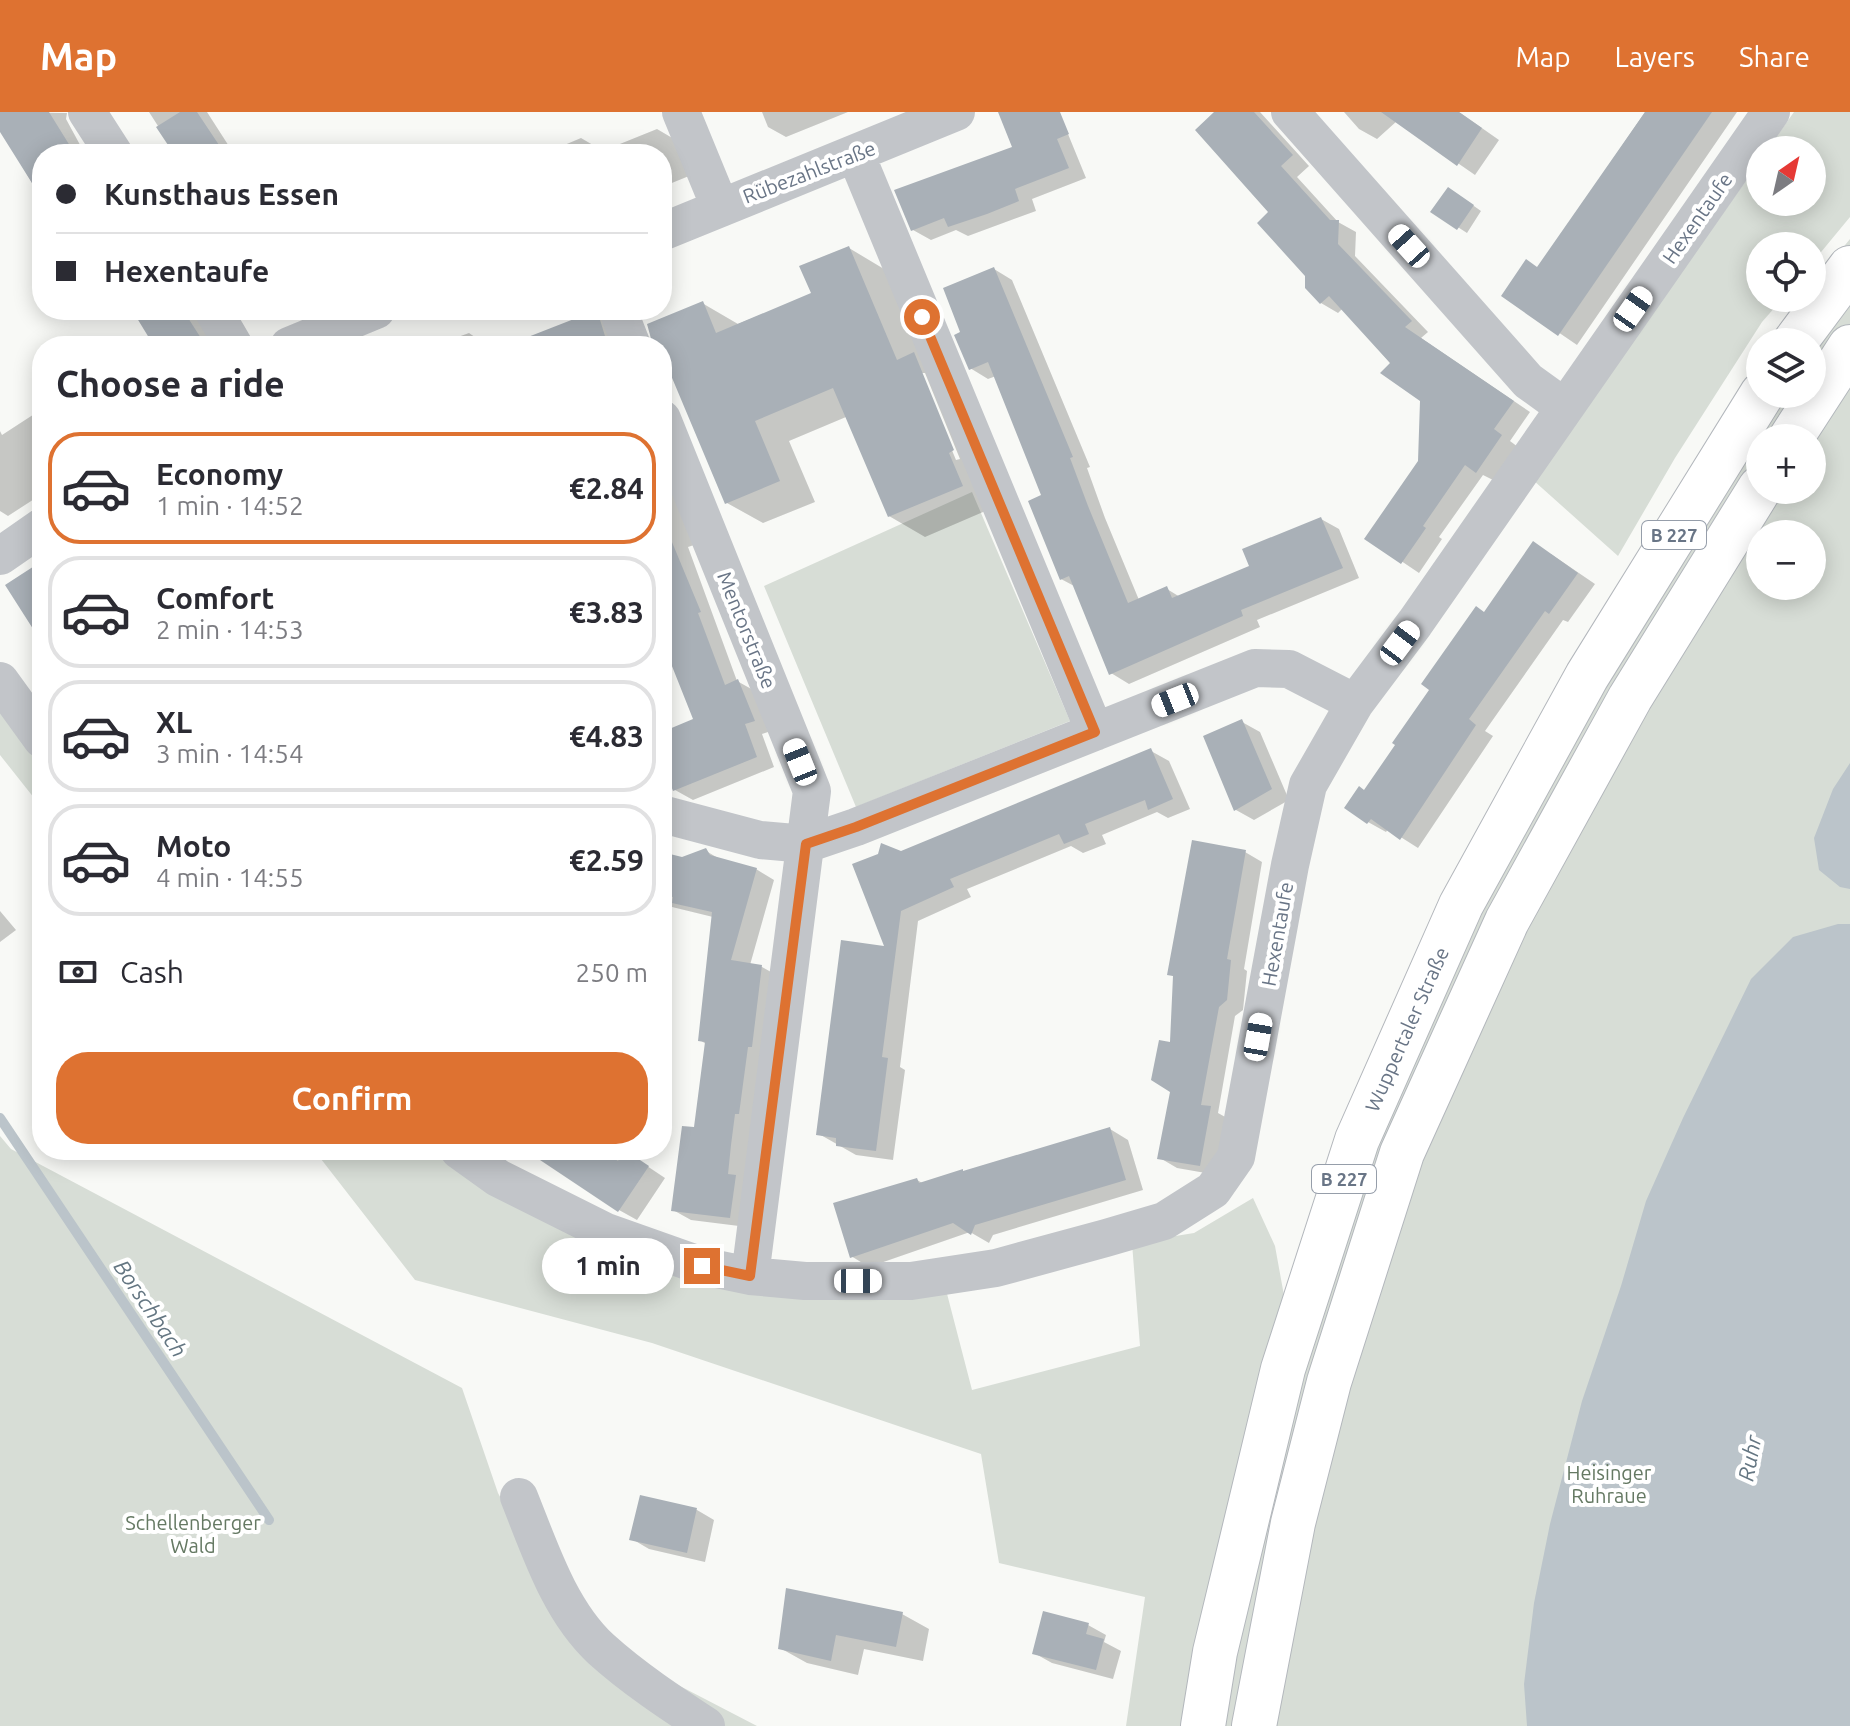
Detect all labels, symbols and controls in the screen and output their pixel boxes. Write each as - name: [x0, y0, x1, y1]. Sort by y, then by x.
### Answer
- text: Map: [40, 35, 117, 77]
- text: Map: [1515, 41, 1571, 72]
- text: Layers: [1615, 41, 1695, 72]
- text: Share: [1739, 41, 1810, 72]
- street label: Rübezahlstraße: [739, 136, 879, 208]
- north arrow: [1746, 136, 1826, 216]
- map controls: [1746, 136, 1826, 600]
- street label: Hexentaufe: [1657, 168, 1737, 268]
- text: Kunsthaus Essen: [104, 177, 339, 211]
- car: [1384, 220, 1434, 272]
- button: locate: [1746, 232, 1826, 312]
- text: Hexentaufe: [104, 254, 269, 288]
- car: [1609, 282, 1657, 336]
- route start: [904, 299, 940, 335]
- button: layers: [1746, 328, 1826, 408]
- text: Choose a ride: [56, 363, 285, 404]
- button: +: [1746, 424, 1826, 504]
- icon: car: [60, 452, 132, 524]
- text: Economy: [156, 457, 283, 491]
- text: €2.84: [569, 471, 644, 505]
- text: 1 min · 14:52: [156, 491, 304, 520]
- button: −: [1746, 520, 1826, 600]
- road number: B 227: [1642, 521, 1706, 549]
- street label: Mentorstraße: [713, 568, 781, 692]
- icon: car: [60, 576, 132, 648]
- text: Comfort: [156, 581, 274, 615]
- text: €3.83: [569, 595, 644, 629]
- text: 2 min · 14:53: [156, 615, 304, 644]
- car: [1376, 617, 1424, 669]
- car: [1148, 680, 1202, 720]
- icon: car: [60, 700, 132, 772]
- text: XL: [156, 705, 192, 739]
- text: €4.83: [569, 719, 644, 753]
- car: [780, 735, 820, 789]
- text: 3 min · 14:54: [156, 739, 304, 768]
- icon: car: [60, 824, 132, 896]
- text: Moto: [156, 829, 231, 863]
- text: €2.59: [569, 843, 644, 877]
- text: 4 min · 14:55: [156, 863, 304, 892]
- street label: Hexentaufe: [1257, 880, 1297, 988]
- street label: Wuppertaler Straße: [1360, 943, 1453, 1115]
- icon: cash: [56, 950, 100, 994]
- text: Cash: [120, 955, 184, 989]
- text: 250 m: [576, 958, 648, 987]
- car: [1242, 1011, 1274, 1063]
- button: Confirm: [56, 1052, 648, 1144]
- road number: B 227: [1312, 1165, 1376, 1193]
- callout: 1 min: [542, 1238, 674, 1294]
- route end: [684, 1248, 720, 1284]
- text: 1 min: [575, 1251, 641, 1280]
- water label: Borschbach: [109, 1255, 193, 1361]
- car: [834, 1269, 882, 1293]
- water label: Ruhr: [1732, 1432, 1766, 1483]
- park label: Heisinger Ruhraue: [1567, 1461, 1652, 1507]
- park label: Schellenberger Wald: [125, 1511, 261, 1557]

